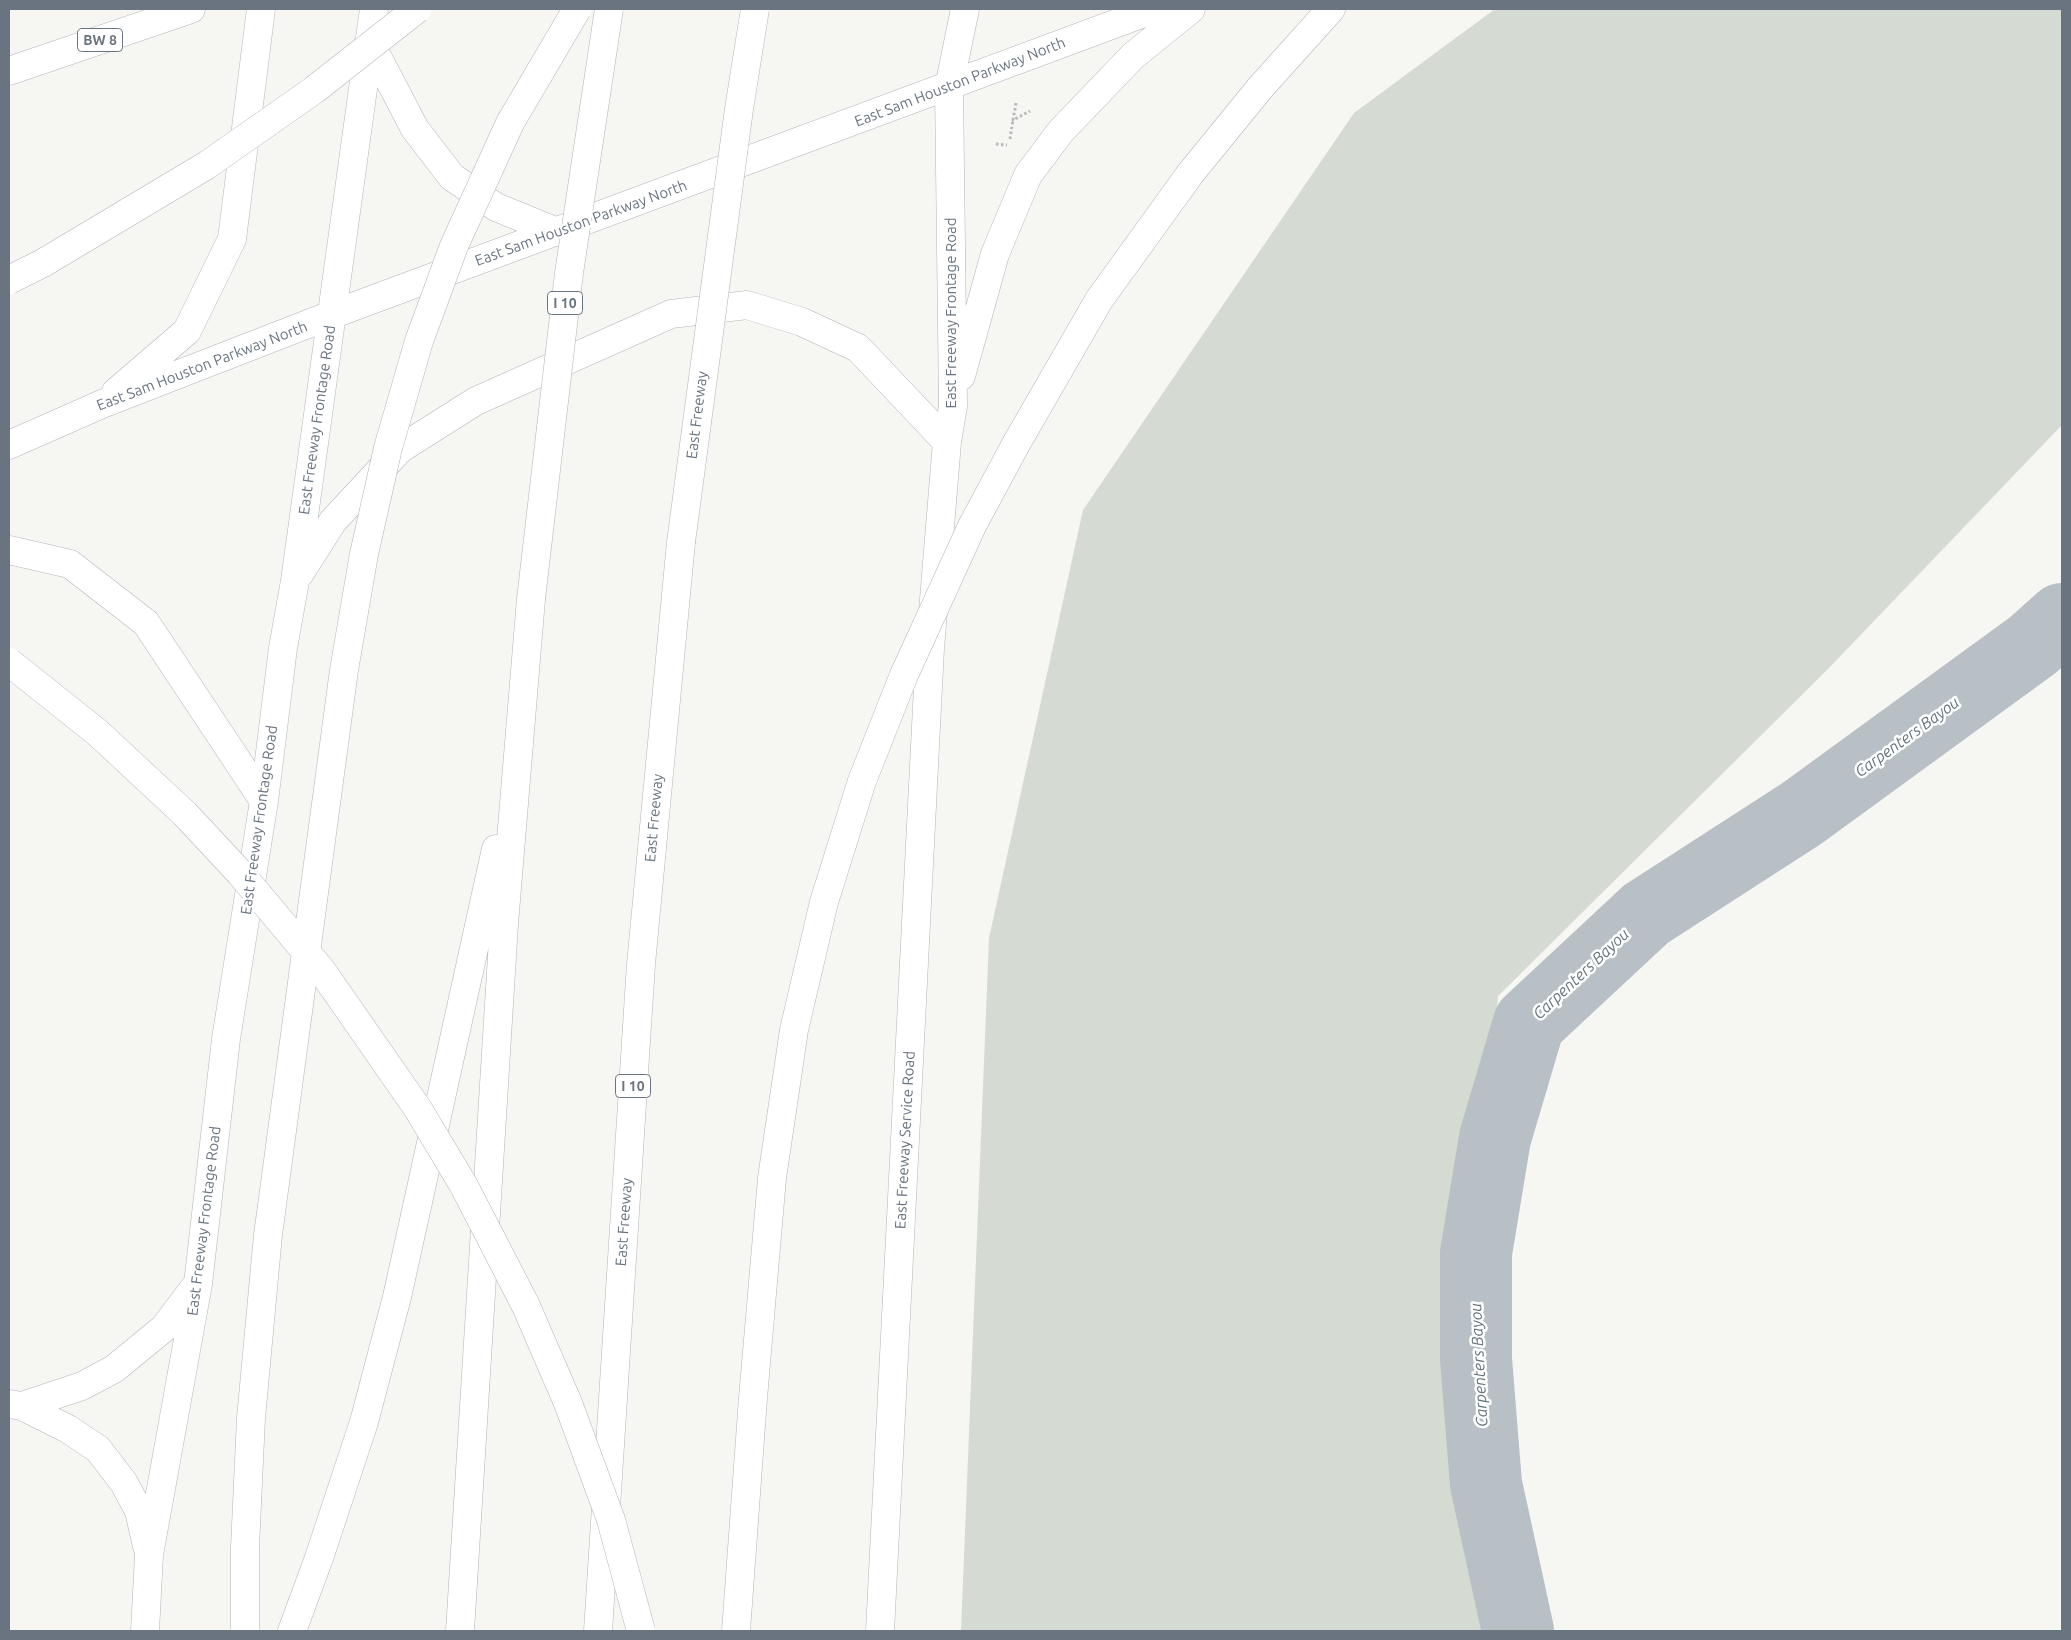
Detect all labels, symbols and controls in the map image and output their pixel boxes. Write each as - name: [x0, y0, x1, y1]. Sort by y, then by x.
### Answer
- road number: BW 8: [78, 28, 122, 52]
- street label: East Sam Houston Parkway North: [852, 33, 1068, 131]
- street label: East Sam Houston Parkway North: [473, 176, 689, 270]
- street label: East Freeway Frontage Road: [942, 218, 960, 408]
- road number: I 10: [548, 292, 582, 314]
- street label: East Sam Houston Parkway North: [94, 317, 310, 415]
- street label: East Freeway Frontage Road: [295, 324, 339, 516]
- street label: East Freeway: [683, 370, 711, 460]
- water label: Carpenters Bayou: [1851, 693, 1963, 781]
- street label: East Freeway Frontage Road: [237, 724, 281, 916]
- street label: East Freeway: [641, 773, 667, 863]
- water label: Carpenters Bayou: [1529, 925, 1633, 1023]
- street label: East Freeway Service Road: [891, 1051, 919, 1229]
- road number: I 10: [616, 1074, 650, 1098]
- street label: East Freeway Frontage Road: [183, 1125, 225, 1317]
- street label: East Freeway: [612, 1177, 636, 1267]
- water label: Carpenters Bayou: [1466, 1303, 1492, 1427]

